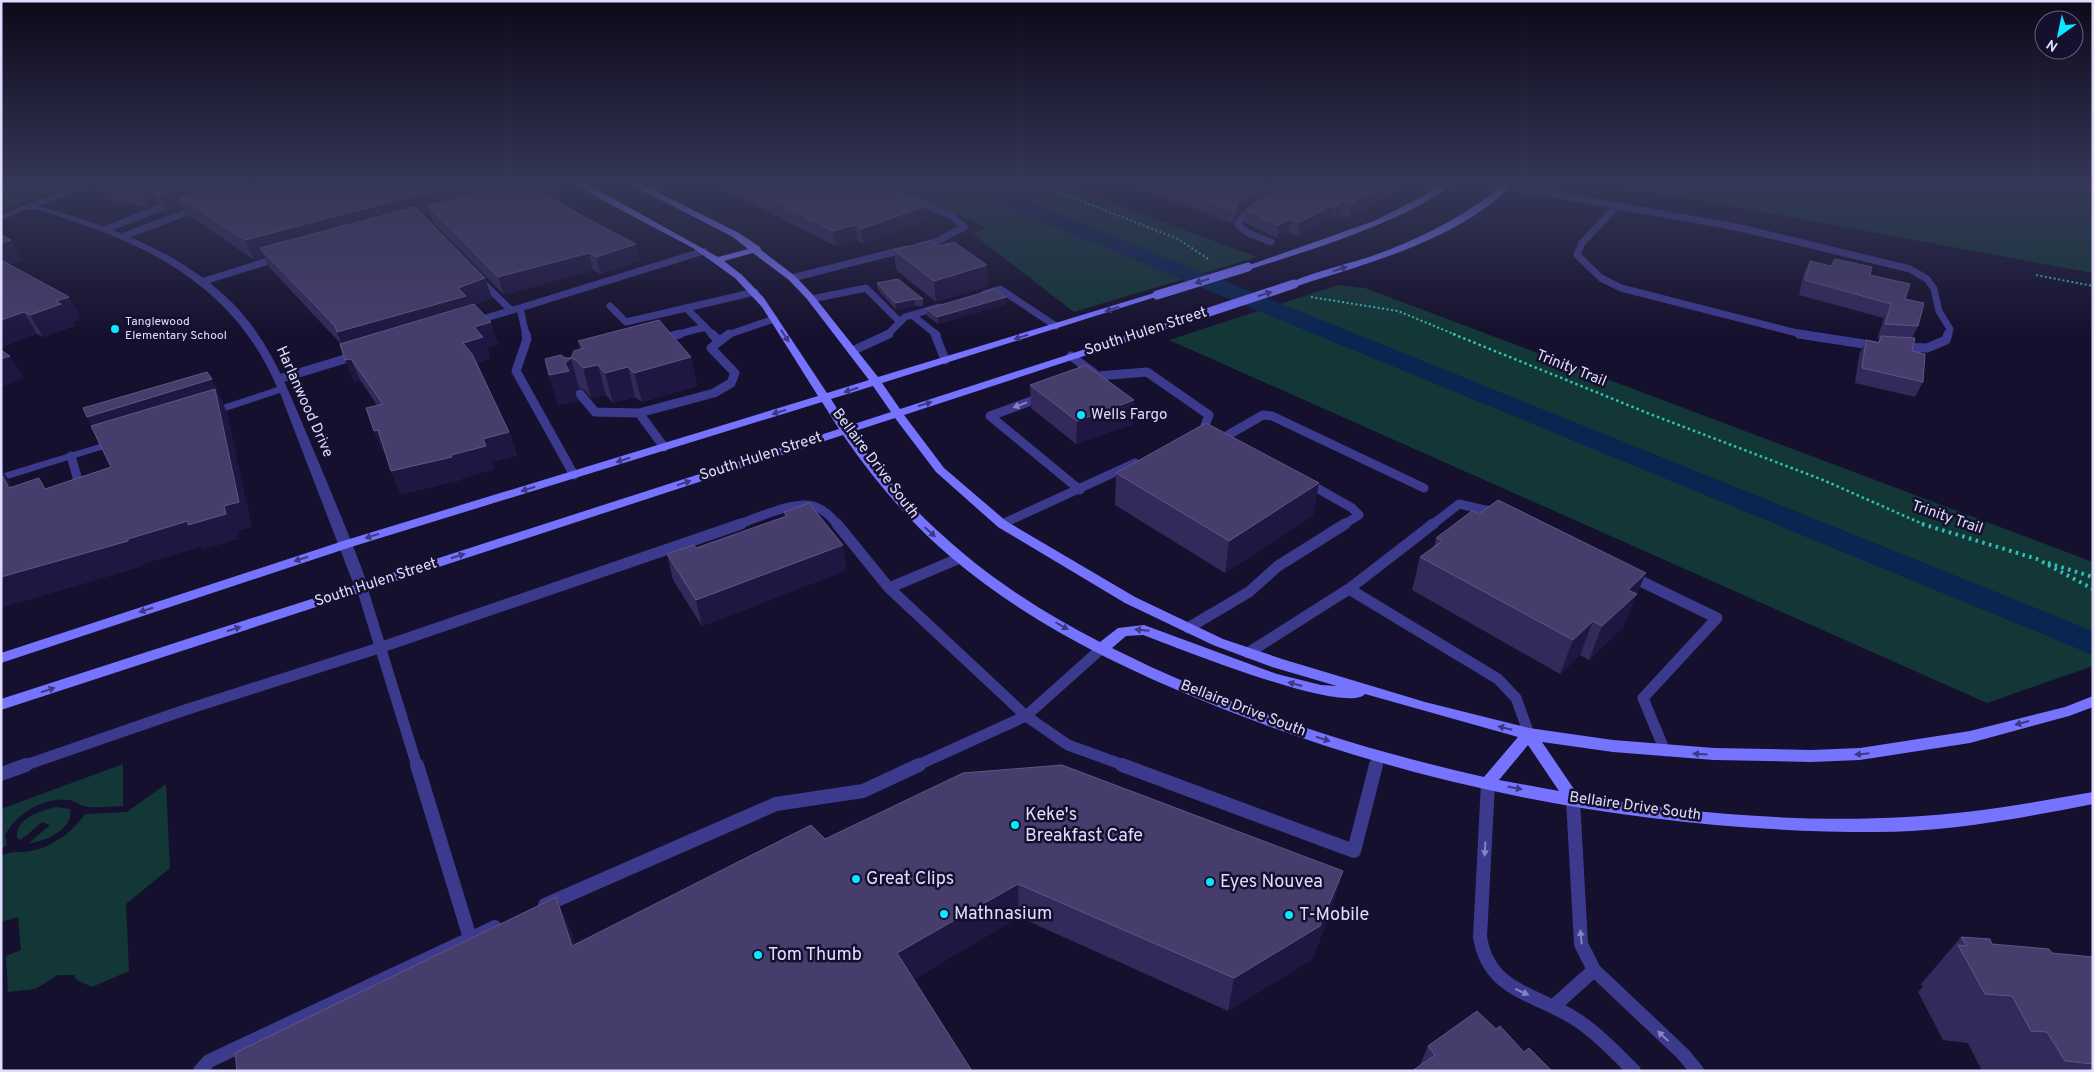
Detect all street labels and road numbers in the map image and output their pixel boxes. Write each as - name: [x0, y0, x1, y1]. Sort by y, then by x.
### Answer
- street label: South Hulen Street: [1083, 303, 1209, 361]
- street label: Harlanwood Drive: [271, 344, 337, 460]
- street label: Trinity Trail: [1533, 346, 1609, 392]
- street label: Bellaire Drive South: [827, 405, 923, 523]
- street label: South Hulen Street: [698, 428, 824, 486]
- street label: Trinity Trail: [1909, 497, 1985, 539]
- street label: South Hulen Street: [313, 554, 439, 612]
- street label: Bellaire Drive South: [1177, 676, 1309, 742]
- street label: Bellaire Drive South: [1568, 788, 1702, 826]

